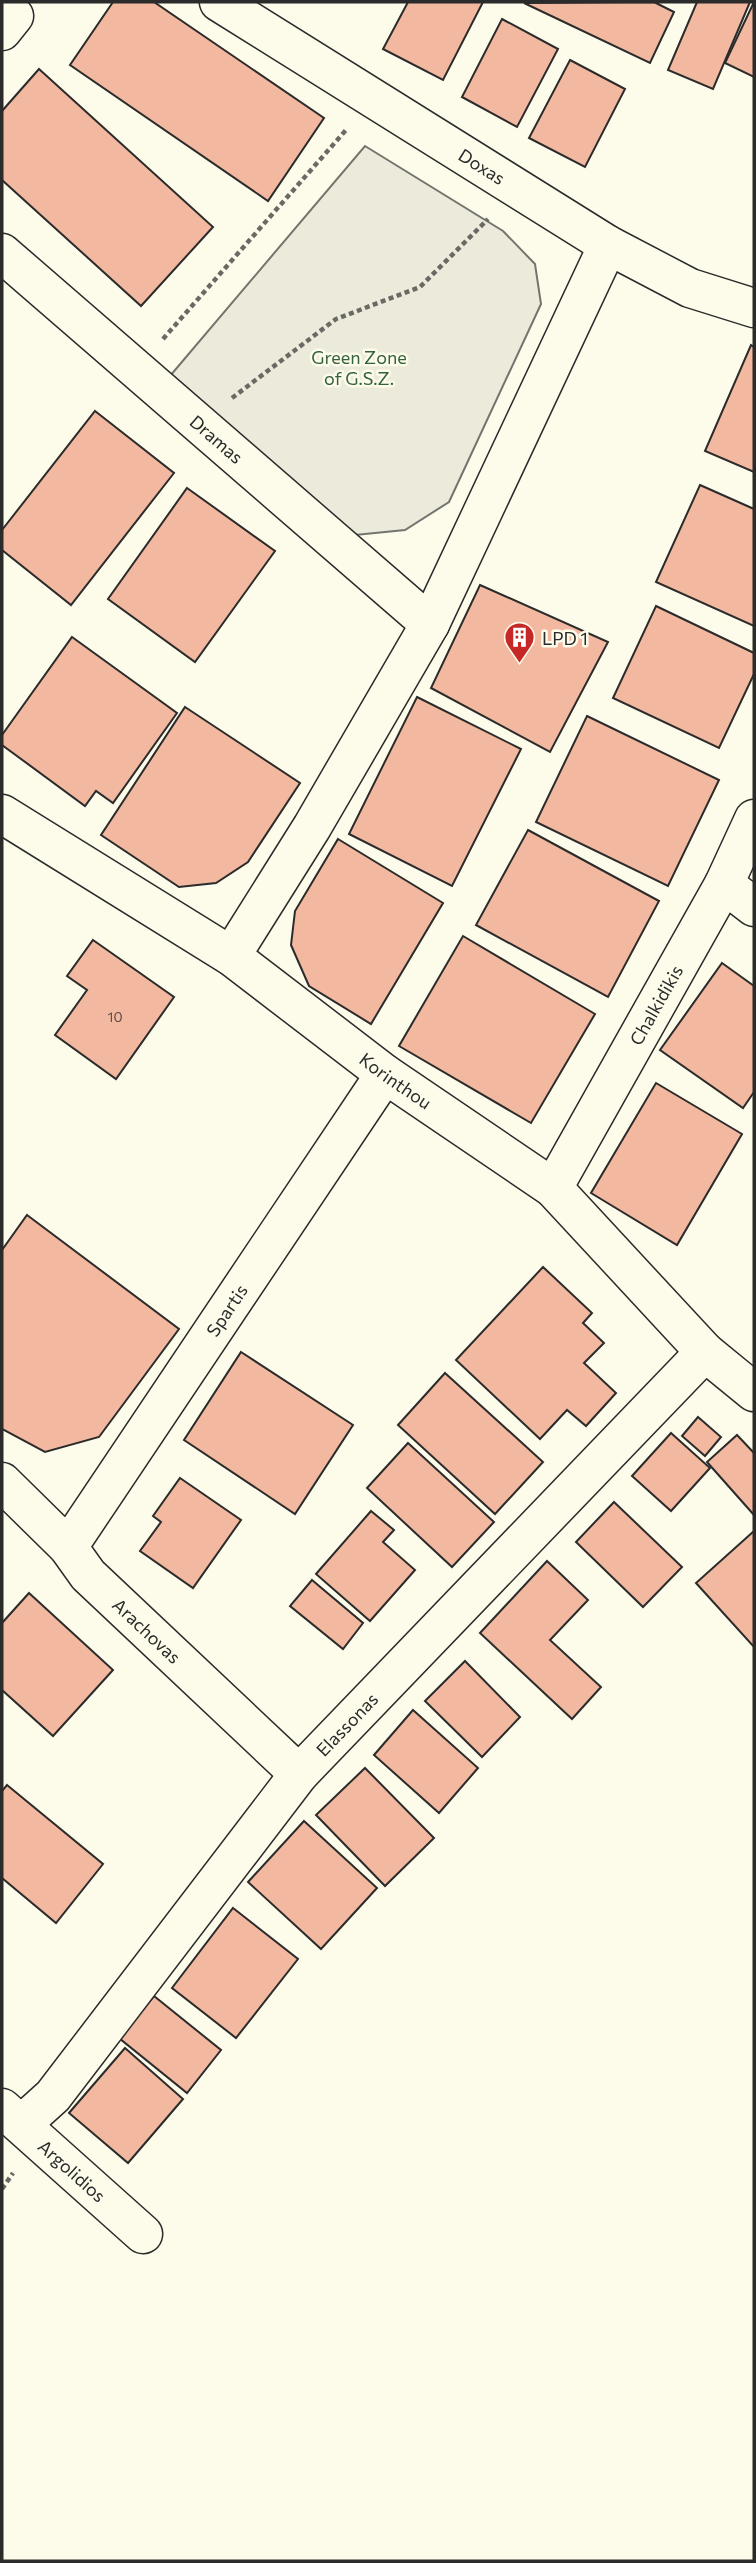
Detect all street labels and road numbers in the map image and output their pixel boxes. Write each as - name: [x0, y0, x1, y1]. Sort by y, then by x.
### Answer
- street label: Doxas: [455, 143, 509, 189]
- street label: Dramas: [186, 410, 248, 468]
- street label: Chalkidikis: [625, 961, 687, 1049]
- street label: Korinthou: [355, 1048, 436, 1113]
- street label: Spartis: [201, 1280, 252, 1340]
- street label: Arachovas: [108, 1593, 185, 1668]
- street label: Elassonas: [311, 1688, 382, 1761]
- street label: Argolidios: [34, 2135, 110, 2206]

